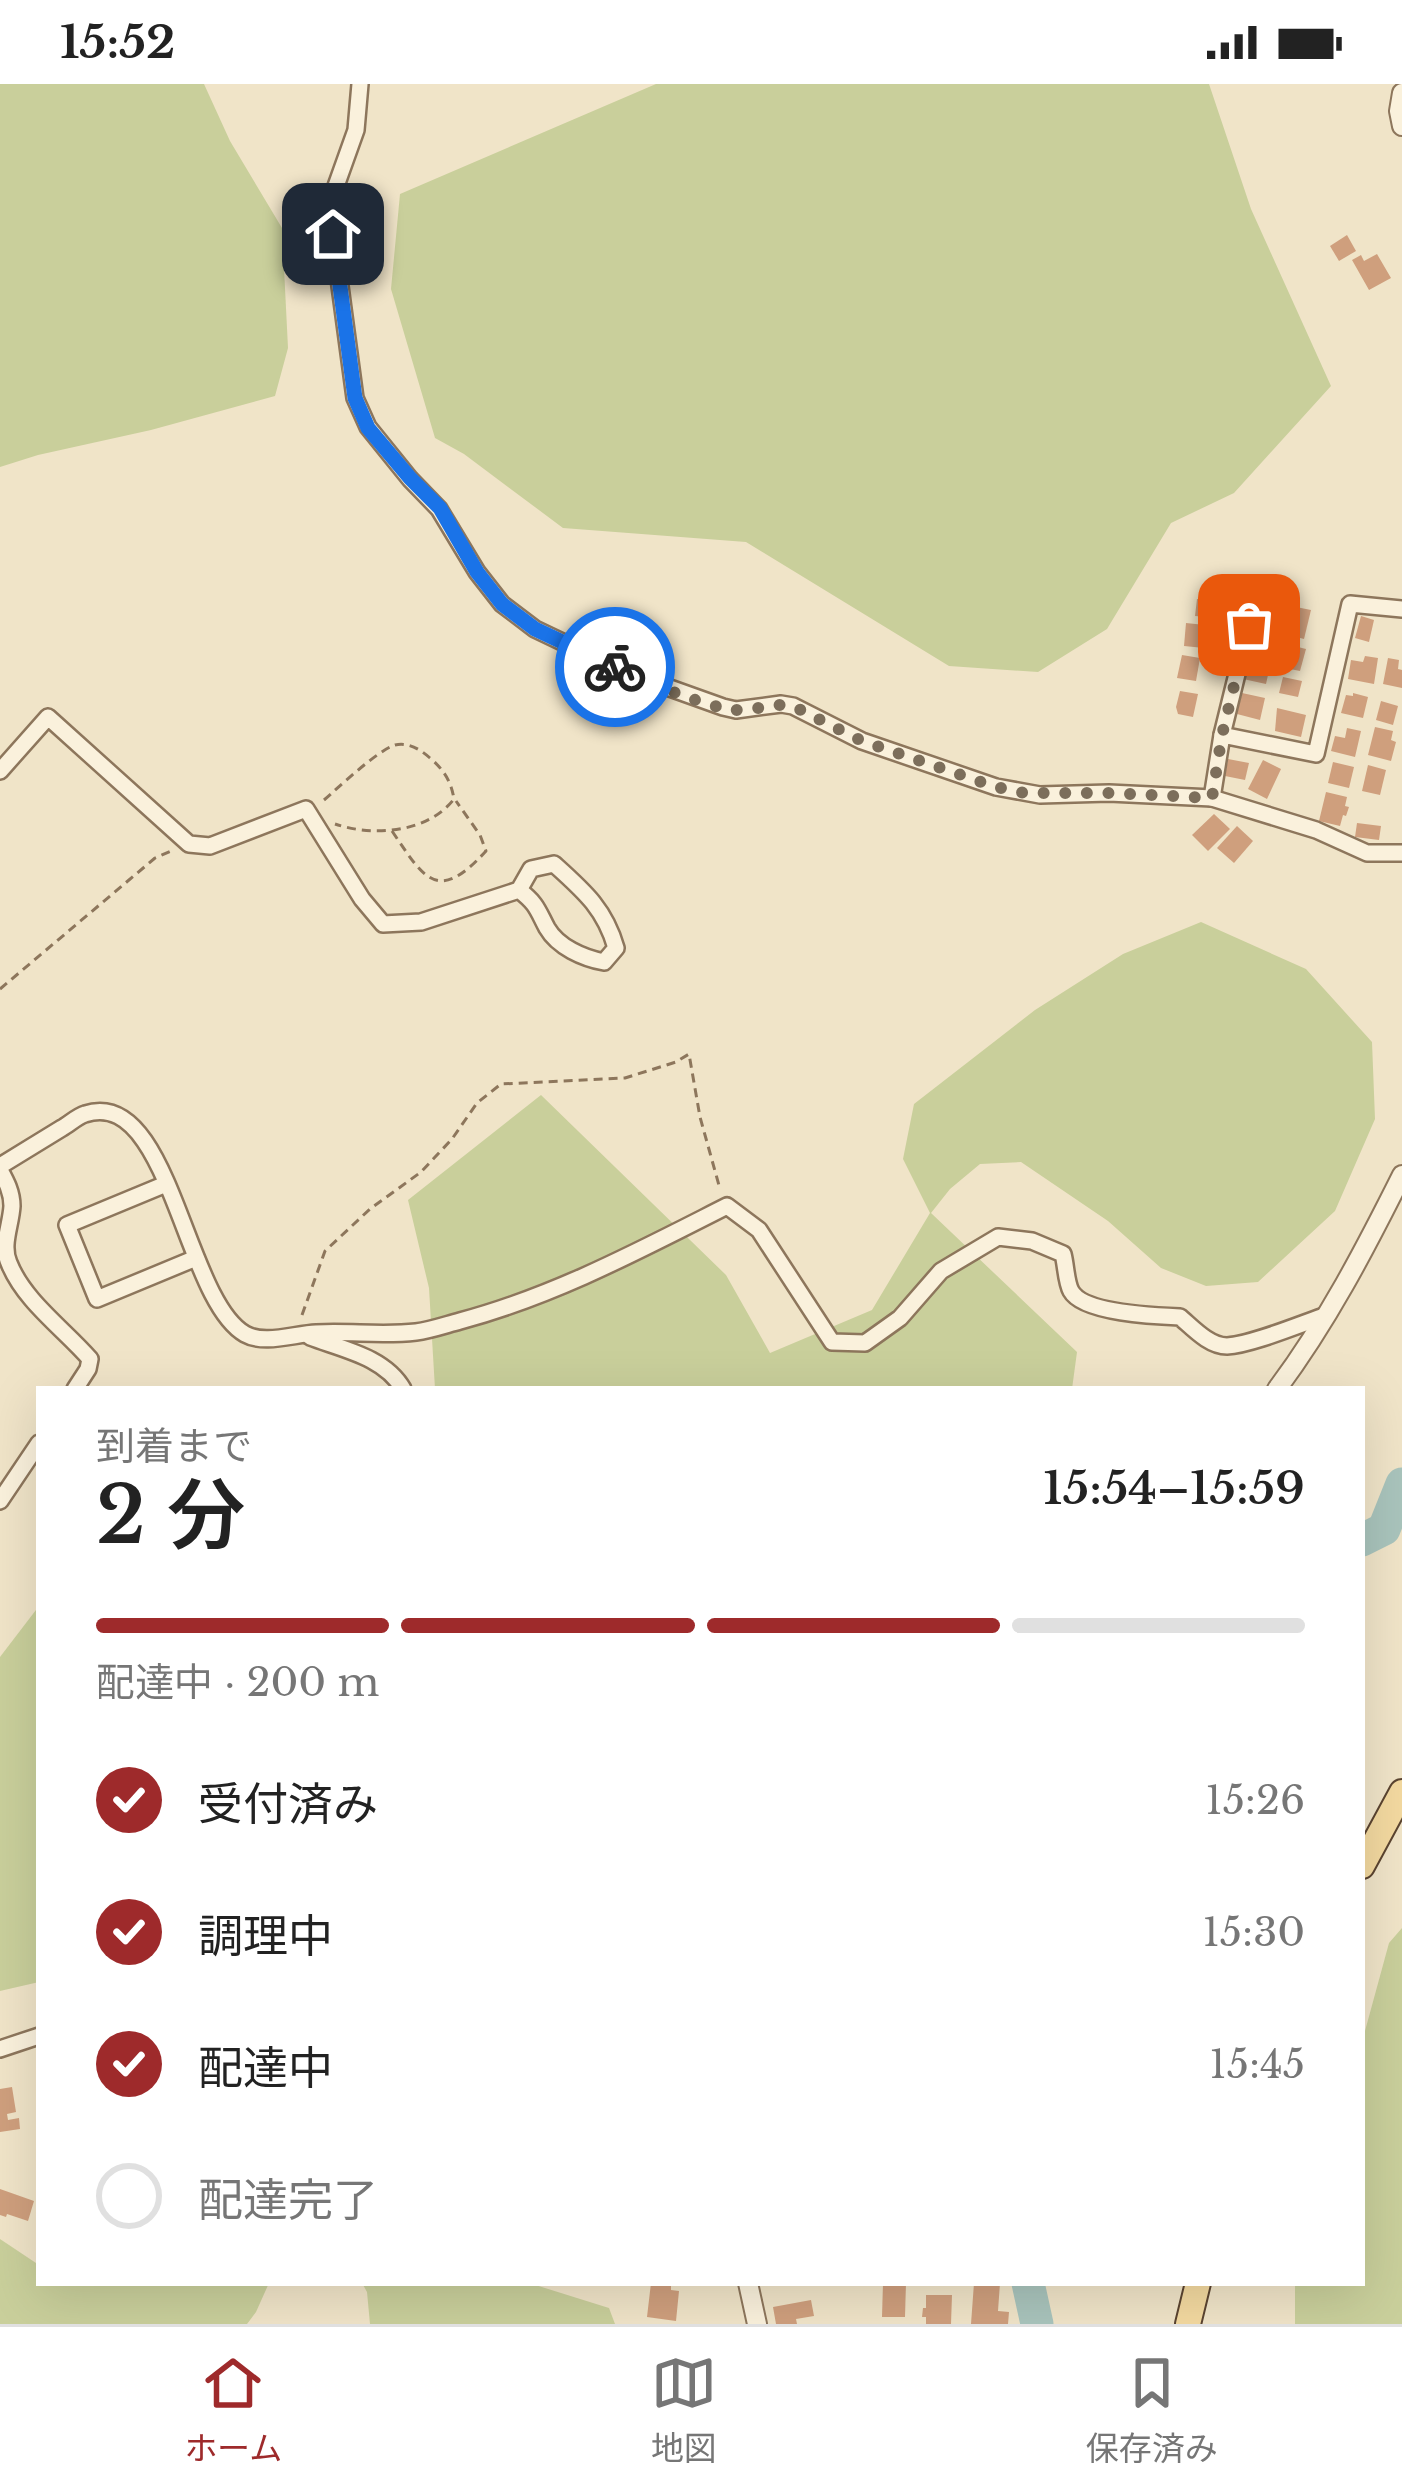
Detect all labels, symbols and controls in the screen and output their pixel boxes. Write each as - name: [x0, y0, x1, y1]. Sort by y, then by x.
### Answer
- text: 15:52: [60, 14, 175, 70]
- pin: [282, 183, 384, 285]
- icon: home: [300, 201, 366, 267]
- pin: [1198, 574, 1300, 676]
- icon: bag: [1216, 592, 1282, 658]
- courier: [555, 607, 675, 727]
- icon: bike: [582, 634, 648, 700]
- text: 到着まで: [96, 1422, 252, 1471]
- text: 15:54–15:59: [1043, 1460, 1305, 1516]
- text: 2 分: [96, 1467, 245, 1564]
- text: 配達中 · 200 m: [96, 1658, 379, 1707]
- icon: check: [96, 1767, 162, 1833]
- text: 受付済み: [198, 1776, 378, 1832]
- text: 15:26: [1205, 1776, 1305, 1825]
- icon: check: [96, 1899, 162, 1965]
- text: 調理中: [198, 1908, 333, 1964]
- text: 15:30: [1202, 1908, 1305, 1957]
- icon: check: [96, 2031, 162, 2097]
- text: 配達中: [198, 2040, 333, 2096]
- text: 15:45: [1209, 2040, 1305, 2089]
- text: 配達完了: [198, 2172, 378, 2228]
- tab: ホーム: [184, 2350, 282, 2470]
- tab: 地図: [651, 2350, 717, 2470]
- tab: 保存済み: [1086, 2350, 1218, 2470]

